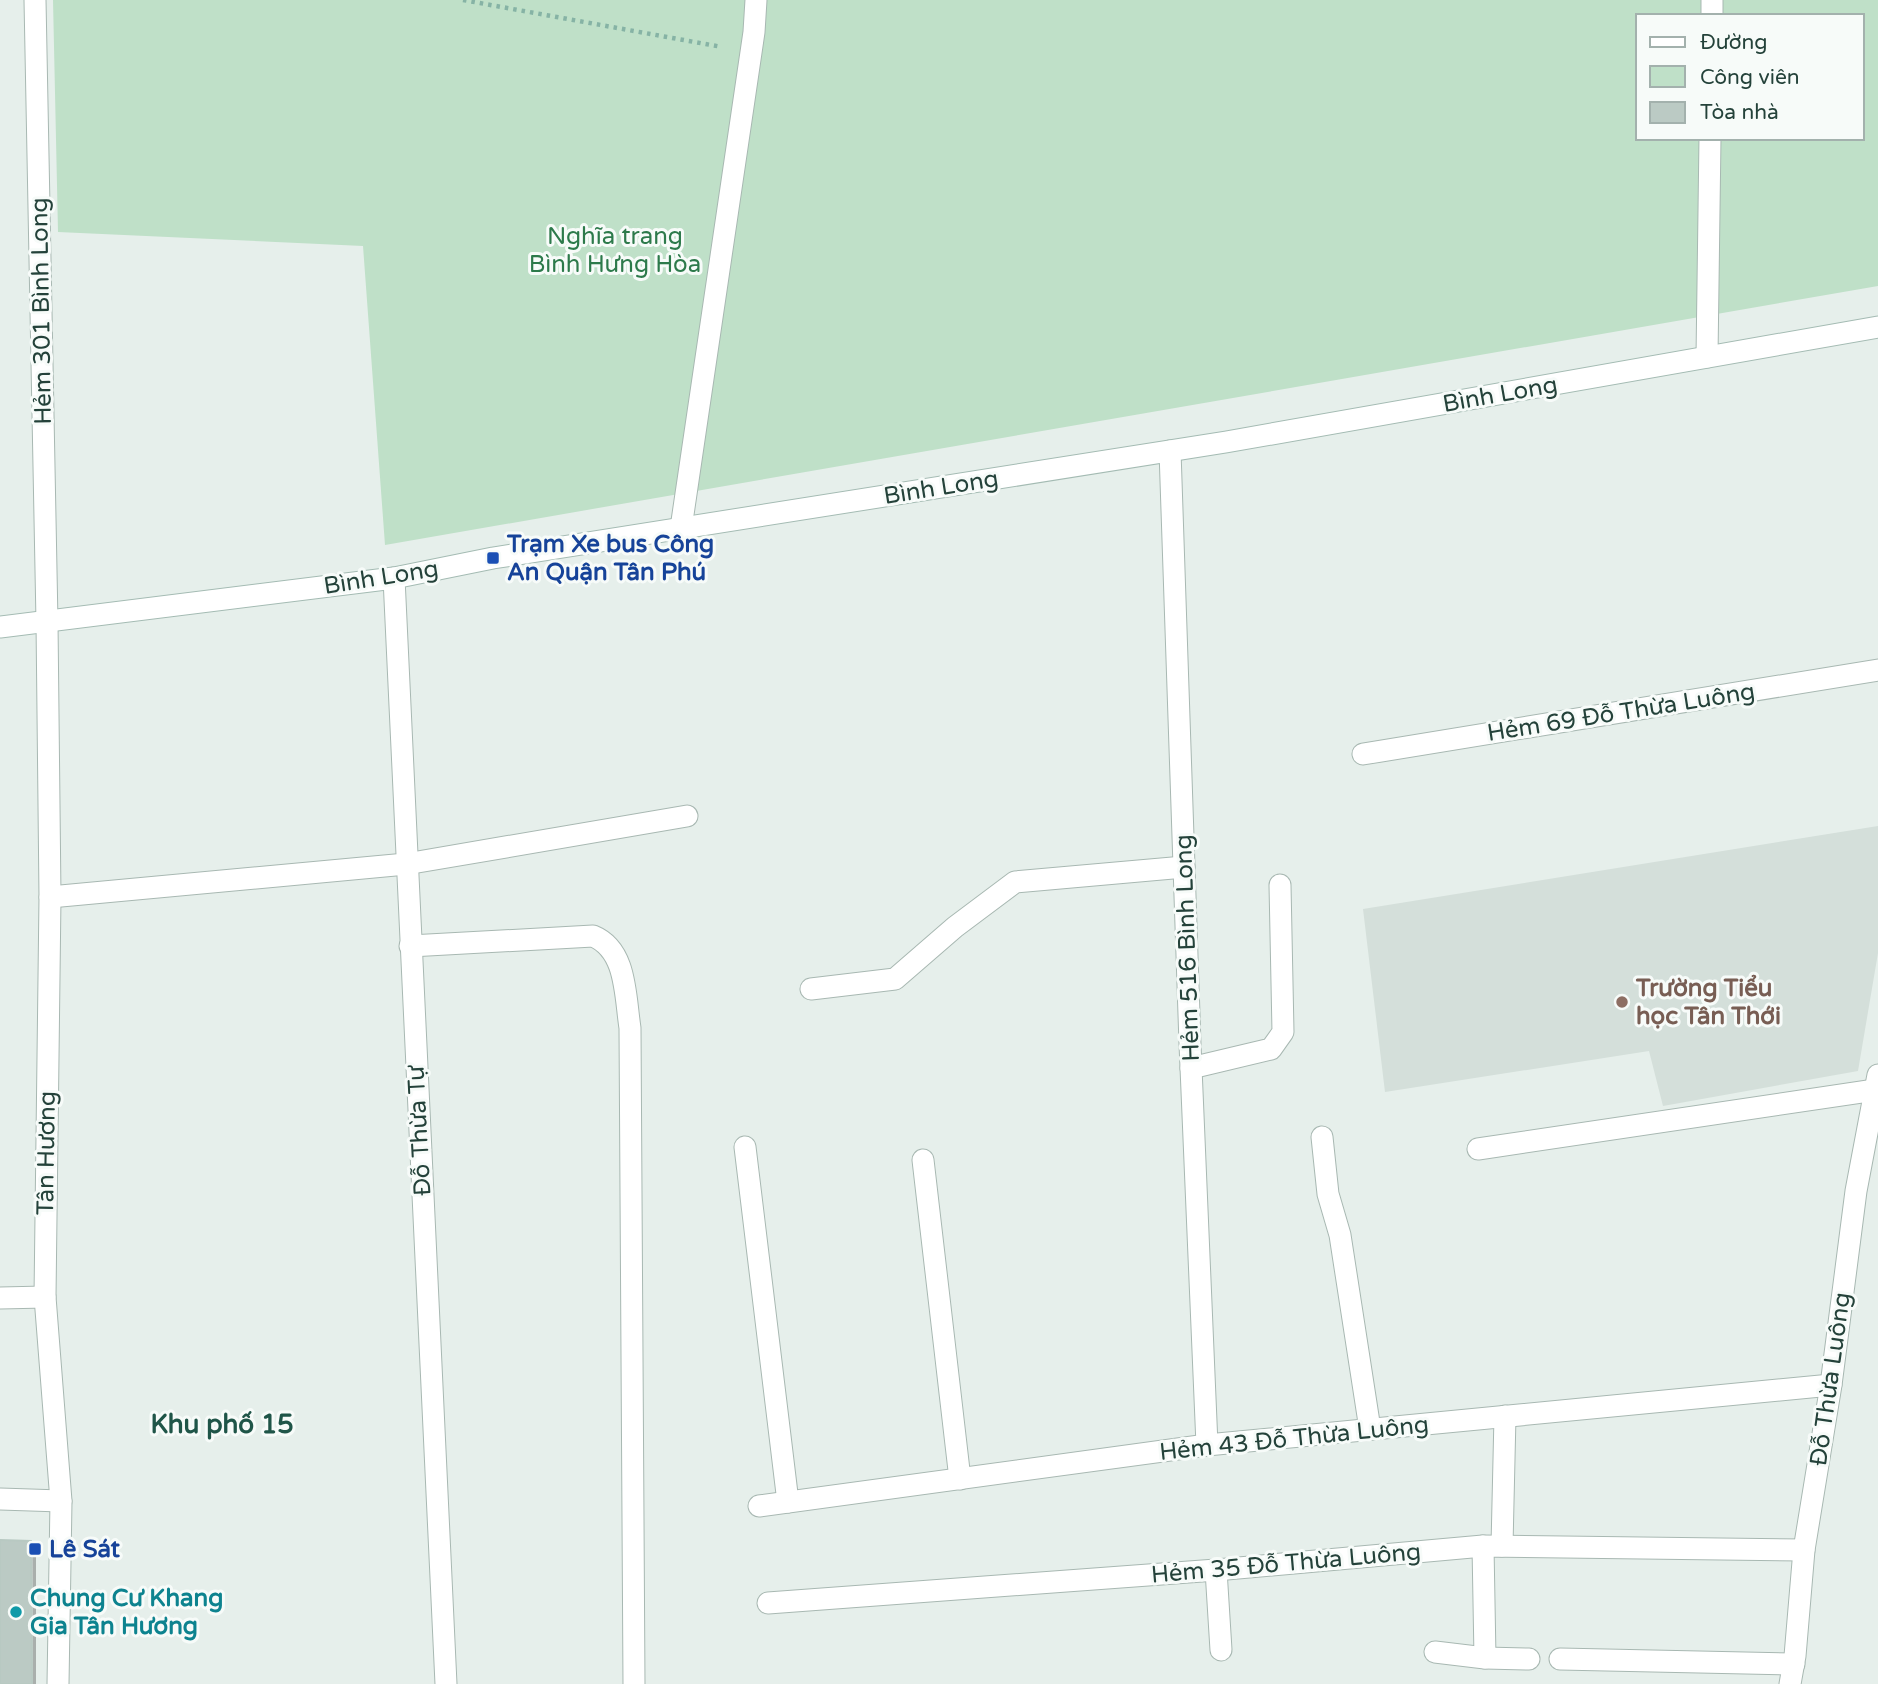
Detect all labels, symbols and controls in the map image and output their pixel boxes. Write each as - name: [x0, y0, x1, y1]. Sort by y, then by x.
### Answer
- legend: [1636, 14, 1864, 140]
- text: Đường: [1700, 30, 1768, 55]
- text: Công viên: [1700, 65, 1800, 90]
- text: Tòa nhà: [1700, 100, 1779, 125]
- street label: Hẻm 301 Bình Long: [25, 197, 58, 425]
- park label: Nghĩa trang Bình Hưng Hòa: [529, 222, 701, 279]
- street label: Bình Long: [1440, 370, 1560, 419]
- street label: Bình Long: [881, 464, 1001, 511]
- place label: Trạm Xe bus Công An Quận Tân Phú: [506, 530, 714, 587]
- marker: Trạm Xe bus Công An Quận Tân Phú: [485, 550, 501, 566]
- street label: Bình Long: [321, 554, 441, 601]
- street label: Hẻm 69 Đỗ Thừa Luông: [1485, 677, 1757, 748]
- street label: Hẻm 516 Bình Long: [1169, 834, 1206, 1062]
- place label: Trường Tiểu học Tân Thới: [1635, 974, 1781, 1031]
- marker: Trường Tiểu học Tân Thới: [1614, 994, 1630, 1010]
- street label: Đỗ Thừa Tự: [402, 1063, 437, 1197]
- street label: Tân Hương: [31, 1091, 62, 1215]
- street label: Đỗ Thừa Luông: [1804, 1290, 1857, 1468]
- district label: Khu phố 15: [150, 1409, 294, 1440]
- street label: Hẻm 43 Đỗ Thừa Luông: [1158, 1410, 1430, 1467]
- place label: Lê Sát: [49, 1535, 121, 1564]
- street label: Hẻm 35 Đỗ Thừa Luông: [1150, 1537, 1422, 1590]
- marker: Lê Sát: [27, 1541, 43, 1557]
- place label: Chung Cư Khang Gia Tân Hương: [30, 1584, 223, 1641]
- marker: Chung Cư Khang Gia Tân Hương: [8, 1604, 24, 1620]

